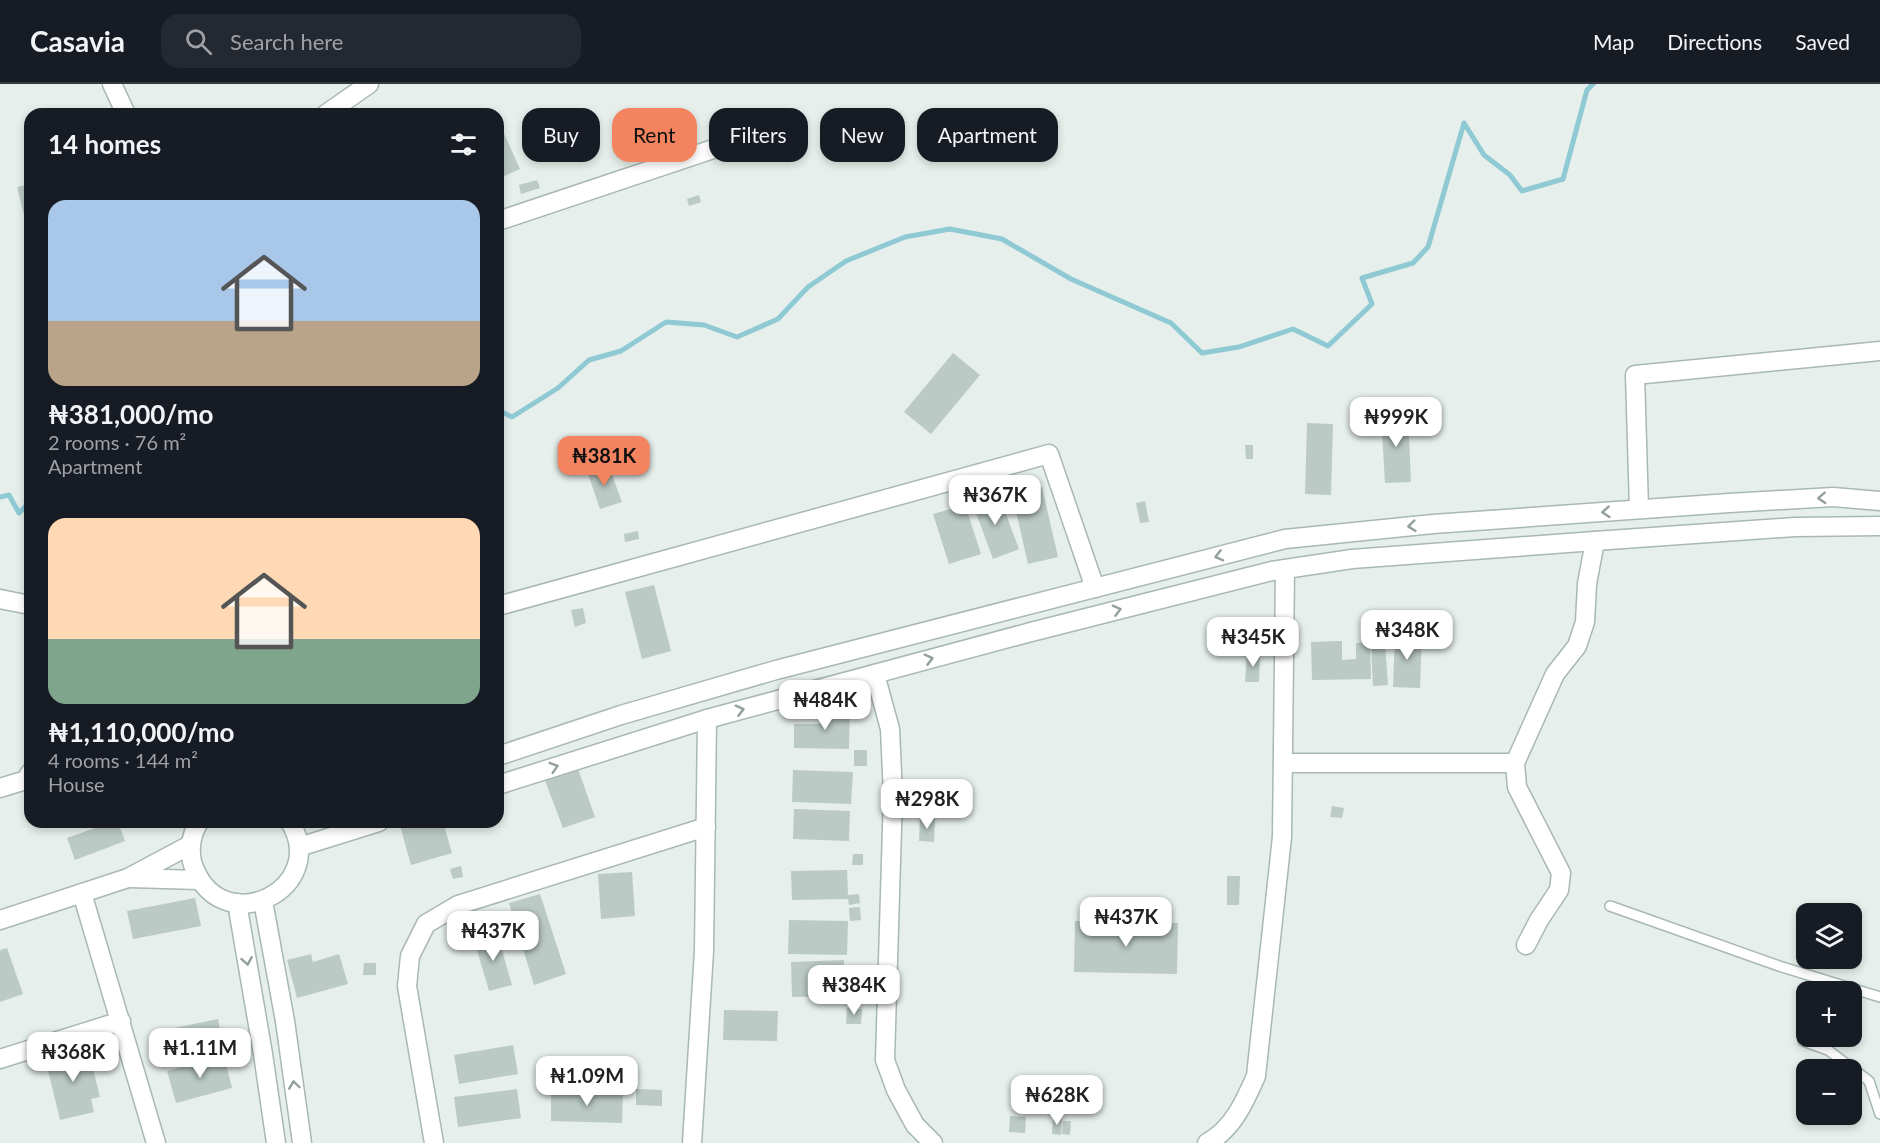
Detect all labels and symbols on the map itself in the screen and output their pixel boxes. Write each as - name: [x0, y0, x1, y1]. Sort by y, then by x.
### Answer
- pin: ₦999K: [1354, 397, 1438, 448]
- pin: ₦381K: [562, 436, 646, 487]
- pin: ₦367K: [953, 475, 1037, 526]
- one-way arrow: [1817, 491, 1826, 504]
- one-way arrow: [1602, 505, 1611, 518]
- one-way arrow: [1407, 519, 1416, 532]
- one-way arrow: [1215, 548, 1225, 561]
- one-way arrow: [1111, 605, 1122, 617]
- pin: ₦348K: [1365, 610, 1449, 661]
- pin: ₦345K: [1211, 617, 1295, 668]
- one-way arrow: [923, 654, 933, 667]
- pin: ₦484K: [783, 680, 867, 731]
- one-way arrow: [734, 705, 745, 717]
- one-way arrow: [548, 762, 559, 774]
- pin: ₦298K: [885, 779, 969, 830]
- pin: ₦437K: [1084, 897, 1168, 948]
- pin: ₦437K: [451, 911, 535, 962]
- one-way arrow: [240, 955, 253, 965]
- pin: ₦384K: [812, 965, 896, 1016]
- pin: ₦1.11M: [151, 1028, 249, 1079]
- pin: ₦368K: [31, 1032, 115, 1083]
- pin: ₦1.09M: [538, 1056, 636, 1107]
- pin: ₦628K: [1015, 1075, 1099, 1126]
- one-way arrow: [288, 1080, 300, 1090]

